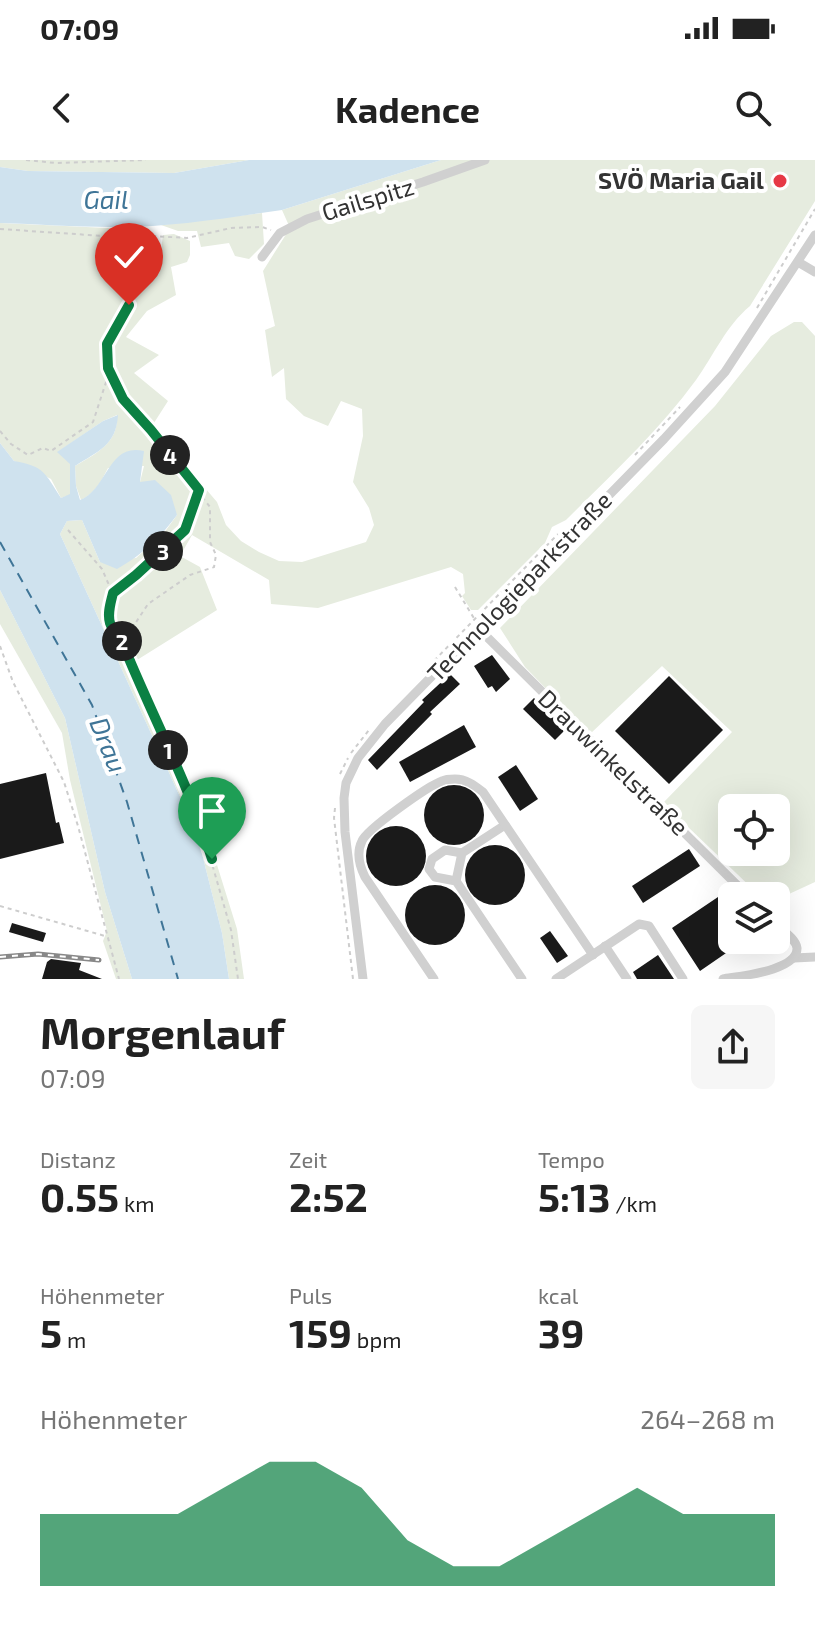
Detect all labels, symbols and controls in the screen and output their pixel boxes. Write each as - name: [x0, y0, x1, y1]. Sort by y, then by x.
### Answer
- text: 07:09: [40, 10, 119, 46]
- icon: back: [40, 86, 84, 130]
- icon: search: [731, 86, 775, 130]
- text: Kadence: [335, 87, 480, 130]
- place label: SVÖ Maria Gail: [598, 165, 764, 194]
- street label: Gailspitz: [318, 171, 417, 226]
- marker: SVÖ Maria Gail: [771, 172, 789, 190]
- water label: Gail: [83, 183, 129, 214]
- pin: [95, 223, 163, 305]
- icon: check: [107, 235, 151, 279]
- pin: 4: [150, 435, 190, 475]
- text: 4: [163, 442, 177, 468]
- street label: Technologieparkstraße: [421, 485, 617, 687]
- pin: 3: [143, 531, 183, 571]
- text: 3: [157, 538, 169, 564]
- pin: 2: [102, 621, 142, 661]
- text: 2: [116, 628, 128, 654]
- street label: Drauwinkelstraße: [533, 683, 695, 841]
- water label: Drau: [84, 712, 134, 777]
- pin: 1: [148, 730, 188, 770]
- text: 1: [163, 737, 173, 763]
- pin: [178, 777, 246, 859]
- icon: arrive: [190, 789, 234, 833]
- map controls: [718, 794, 790, 954]
- button: locate: [718, 794, 790, 866]
- button: layers: [718, 882, 790, 954]
- text: Morgenlauf: [40, 1005, 285, 1058]
- button: share: [691, 1005, 775, 1089]
- text: 07:09: [40, 1062, 106, 1093]
- text: Distanz: [40, 1146, 116, 1172]
- text: Zeit: [289, 1146, 327, 1172]
- text: Tempo: [538, 1146, 605, 1172]
- text: 0.55: [40, 1172, 119, 1220]
- text: 2:52: [289, 1172, 368, 1220]
- text: 5:13: [538, 1172, 610, 1220]
- text: km: [119, 1190, 155, 1216]
- text: /km: [610, 1190, 657, 1216]
- text: Höhenmeter: [40, 1282, 165, 1308]
- text: Puls: [289, 1282, 332, 1308]
- text: kcal: [538, 1282, 578, 1308]
- text: 5: [40, 1308, 62, 1356]
- text: 159: [289, 1308, 352, 1356]
- text: 39: [538, 1308, 584, 1356]
- text: m: [62, 1326, 86, 1352]
- text: bpm: [352, 1326, 401, 1352]
- text: Höhenmeter: [40, 1403, 187, 1434]
- text: 264–268 m: [640, 1403, 775, 1434]

